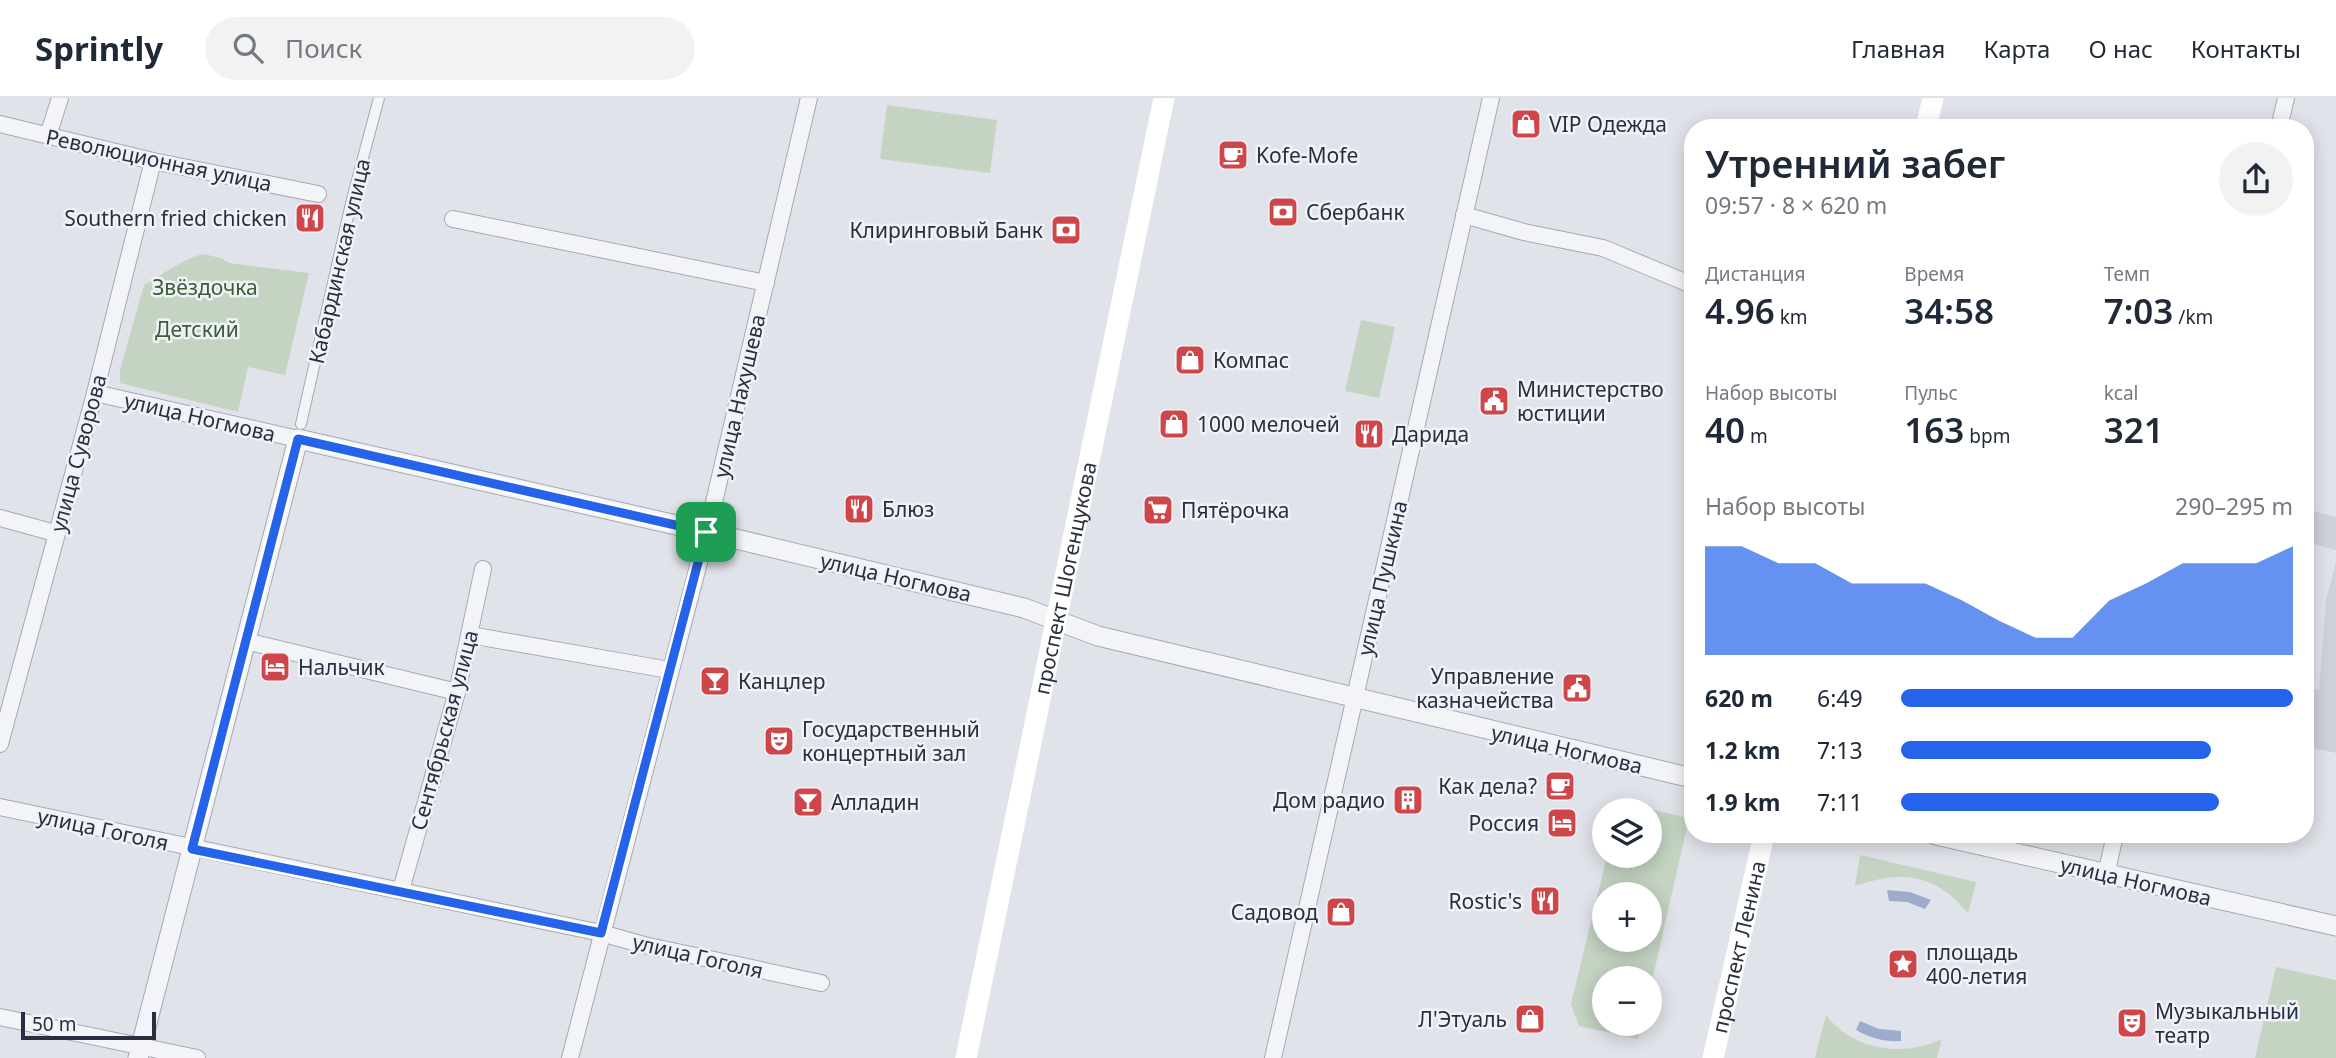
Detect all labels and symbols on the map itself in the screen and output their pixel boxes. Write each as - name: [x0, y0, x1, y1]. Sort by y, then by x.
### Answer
- shop icon: VIP Одежда: [1509, 107, 1543, 141]
- place label: VIP Одежда: [1549, 110, 1667, 138]
- street label: Революционная улица: [43, 122, 275, 198]
- cafe icon: Kofe-Mofe: [1216, 138, 1250, 172]
- place label: Kofe-Mofe: [1256, 141, 1358, 169]
- street label: Кабардинская улица: [302, 156, 376, 366]
- bank icon: Сбербанк: [1266, 195, 1300, 229]
- place label: Сбербанк: [1306, 198, 1405, 226]
- restaurant icon: Southern fried chicken: [293, 201, 327, 235]
- place label: Southern fried chicken: [64, 204, 287, 232]
- bank icon: Клиринговый Банк: [1049, 213, 1083, 247]
- place label: Клиринговый Банк: [849, 216, 1043, 244]
- park label: Звёздочка: [152, 273, 258, 301]
- street label: улица Нахушева: [707, 311, 771, 481]
- park label: Детский: [155, 315, 239, 343]
- shop icon: Компас: [1173, 343, 1207, 377]
- place label: Компас: [1213, 346, 1289, 374]
- street label: улица Суворова: [43, 371, 113, 535]
- place label: Министерство юстиции: [1517, 375, 1664, 427]
- public building icon: Министерство юстиции: [1477, 384, 1511, 418]
- street label: улица Ногмова: [122, 386, 278, 448]
- shop icon: 1000 мелочей: [1157, 407, 1191, 441]
- place label: 1000 мелочей: [1197, 410, 1340, 438]
- restaurant icon: Дарида: [1352, 417, 1386, 451]
- place label: Дарида: [1392, 420, 1469, 448]
- street label: проспект Шогенцукова: [1027, 459, 1103, 697]
- restaurant icon: Блюз: [842, 492, 876, 526]
- supermarket icon: Пятёрочка: [1141, 493, 1175, 527]
- place label: Блюз: [882, 495, 934, 523]
- place label: Пятёрочка: [1181, 496, 1289, 524]
- street label: улица Пушкина: [1351, 498, 1413, 658]
- pin: [676, 502, 736, 562]
- street label: улица Ногмова: [818, 546, 974, 608]
- street label: Сентябрьская улица: [404, 627, 484, 833]
- hotel icon: Нальчик: [258, 650, 292, 684]
- place label: Нальчик: [298, 653, 385, 681]
- place label: Управление казначейства: [1416, 662, 1554, 714]
- bar icon: Канцлер: [698, 664, 732, 698]
- place label: Канцлер: [738, 667, 826, 695]
- public building icon: Управление казначейства: [1560, 671, 1594, 705]
- place label: Государственный концертный зал: [802, 715, 980, 767]
- street label: улица Ногмова: [1489, 718, 1645, 780]
- theatre icon: Государственный концертный зал: [762, 724, 796, 758]
- cafe icon: Как дела?: [1543, 769, 1577, 803]
- place label: Как дела?: [1438, 772, 1537, 800]
- building icon: Дом радио: [1391, 783, 1425, 817]
- bar icon: Алладин: [791, 785, 825, 819]
- place label: Дом радио: [1273, 786, 1385, 814]
- place label: Алладин: [831, 788, 919, 816]
- street label: улица Гоголя: [35, 801, 171, 857]
- hotel icon: Россия: [1545, 806, 1579, 840]
- place label: Россия: [1468, 809, 1539, 837]
- street label: улица Ногмова: [2058, 850, 2214, 912]
- street label: проспект Ленина: [1705, 858, 1772, 1036]
- restaurant icon: Rostic's: [1528, 884, 1562, 918]
- place label: Rostic's: [1449, 887, 1522, 915]
- shop icon: Садовод: [1324, 895, 1358, 929]
- place label: Садовод: [1231, 898, 1318, 926]
- street label: улица Гоголя: [630, 927, 766, 985]
- place label: площадь 400-летия: [1926, 938, 2027, 990]
- place icon: площадь 400-летия: [1886, 947, 1920, 981]
- place label: Музыкальный театр: [2155, 997, 2299, 1049]
- shop icon: Л'Этуаль: [1513, 1002, 1547, 1036]
- place label: Л'Этуаль: [1418, 1005, 1507, 1033]
- theatre icon: Музыкальный театр: [2115, 1006, 2149, 1040]
- scale bar: [21, 1009, 156, 1041]

